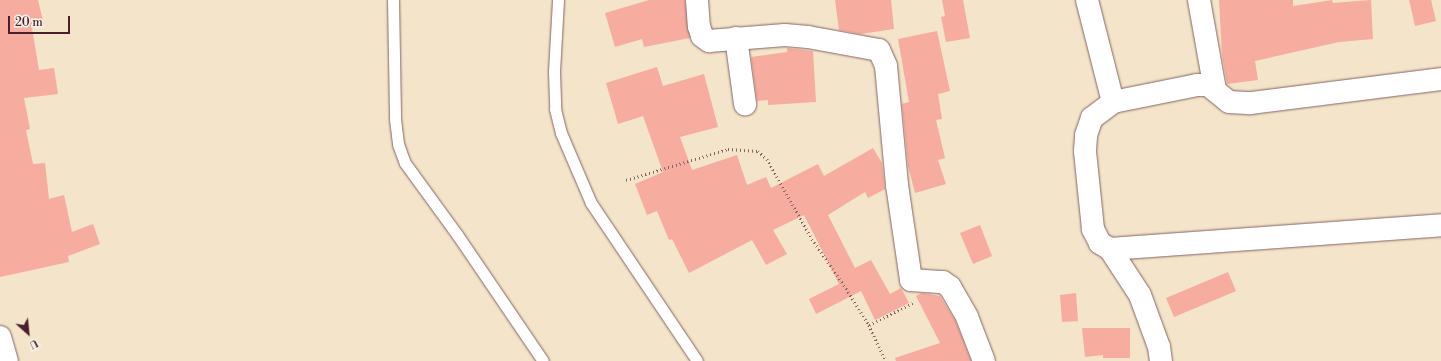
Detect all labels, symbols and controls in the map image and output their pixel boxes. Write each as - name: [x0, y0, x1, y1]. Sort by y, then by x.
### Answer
- scale bar: [10, 8, 72, 34]
- text: 20 m: [15, 15, 43, 30]
- north arrow: [8, 313, 48, 353]
- text: U: [26, 336, 40, 352]

